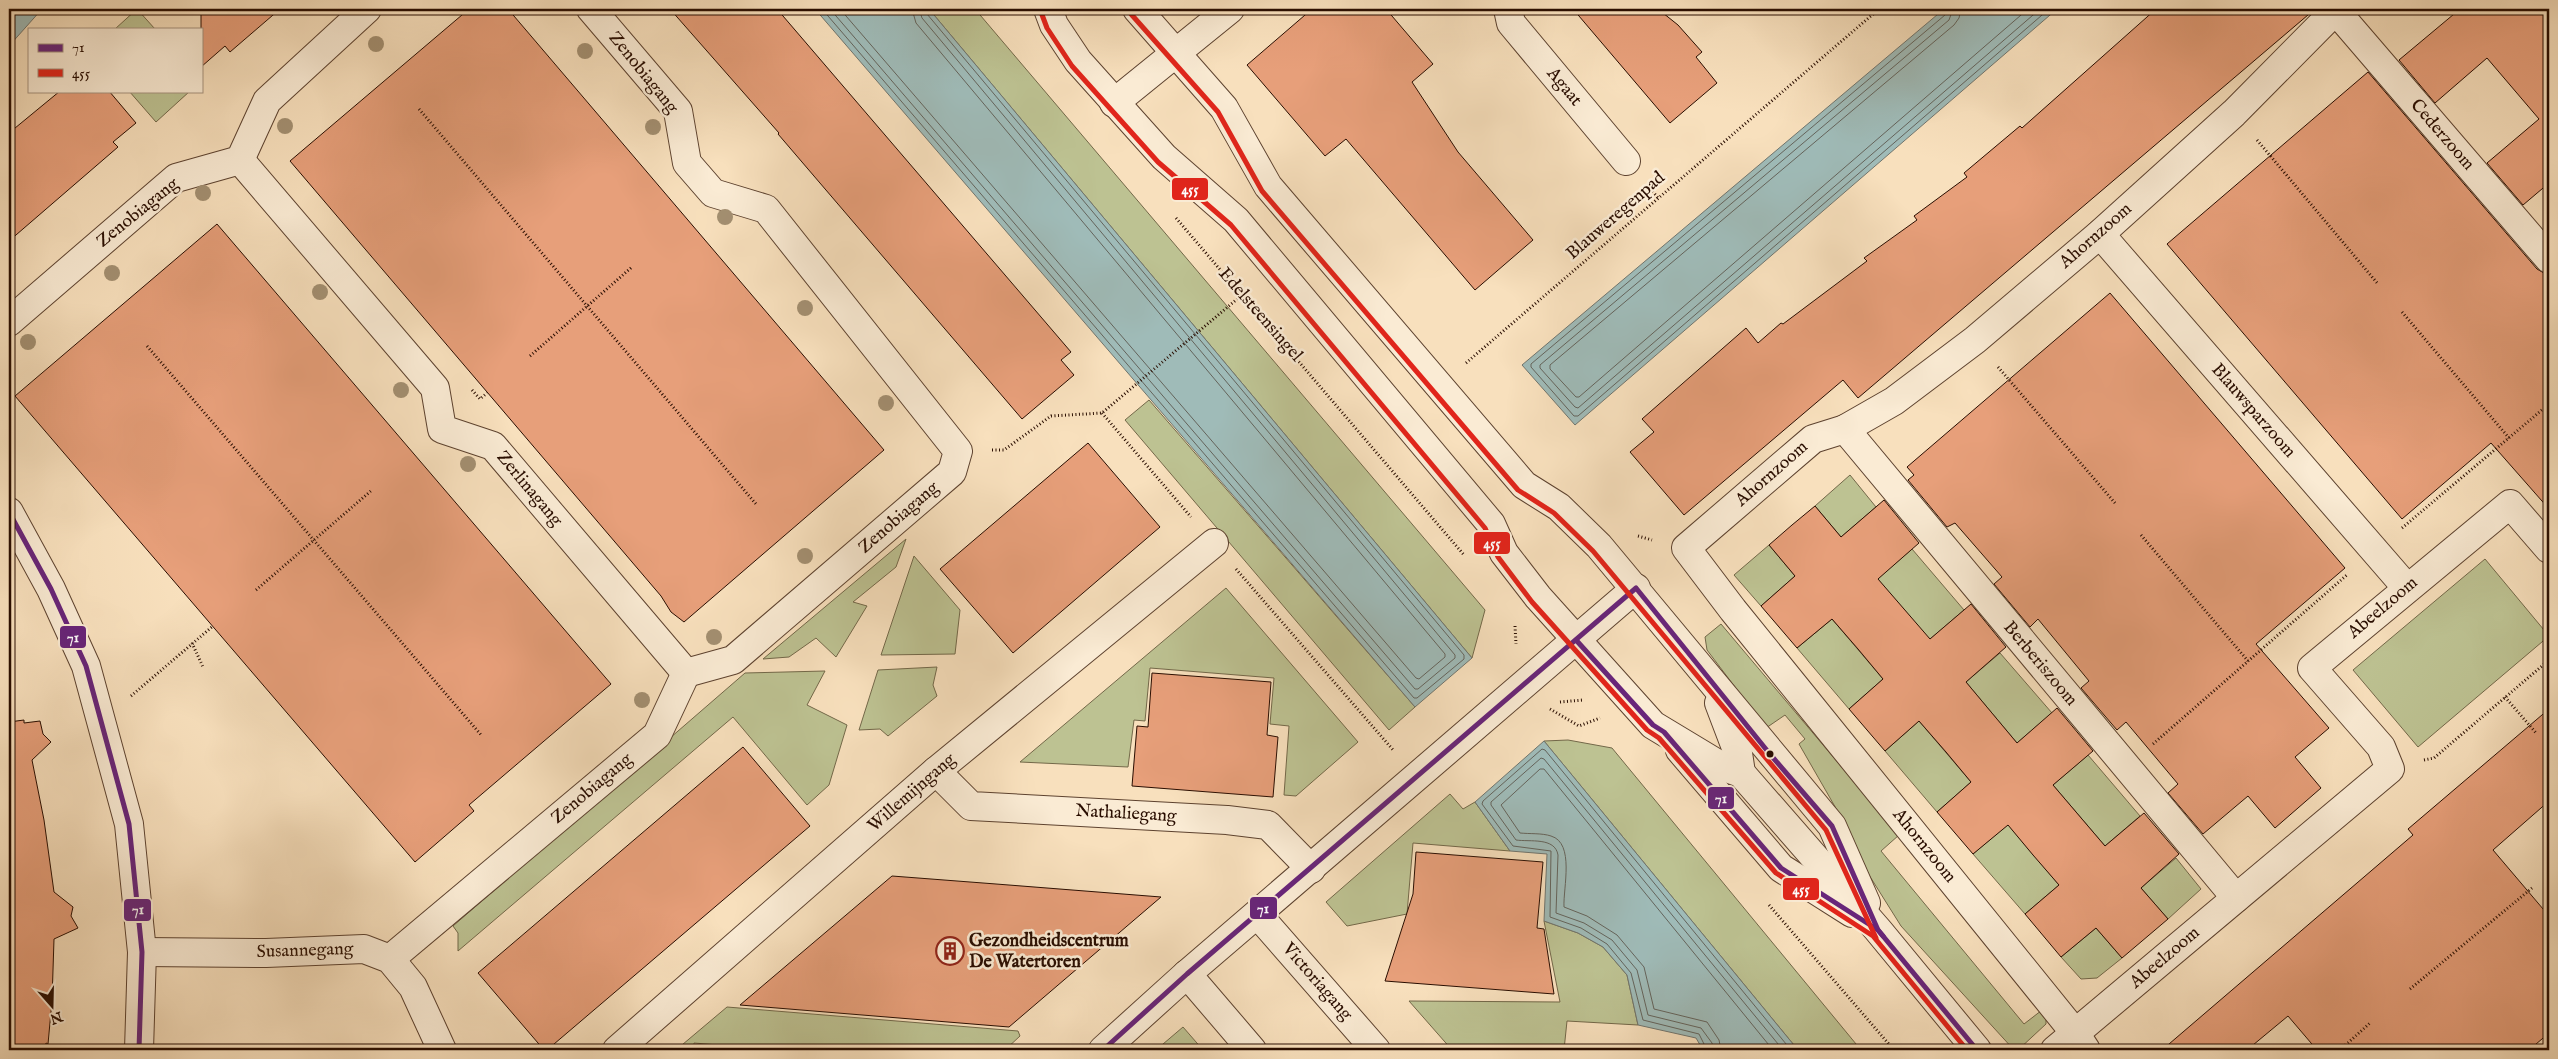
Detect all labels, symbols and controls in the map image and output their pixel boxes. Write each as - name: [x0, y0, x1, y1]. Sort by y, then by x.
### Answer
- street label: Zenobiagang: [603, 27, 683, 119]
- legend: [28, 28, 202, 92]
- text: 71: [72, 38, 85, 57]
- street label: Agaat: [1541, 62, 1587, 111]
- text: 455: [72, 64, 91, 83]
- street label: Cederzoom: [2405, 95, 2479, 176]
- street label: Blauweregenpad: [1562, 167, 1670, 265]
- street label: Zenobiagang: [92, 173, 184, 253]
- line badge: 455: [1171, 177, 1209, 201]
- text: 455: [1182, 181, 1198, 199]
- street label: Ahornzoom: [2054, 198, 2137, 275]
- street label: Edelsteensingel: [1213, 263, 1307, 367]
- street label: Blauwsparzoom: [2206, 359, 2300, 463]
- street label: Ahornzoom: [1730, 436, 1813, 513]
- street label: Zerlinagang: [491, 447, 567, 532]
- street label: Zenobiagang: [854, 477, 944, 559]
- line badge: 455: [1473, 531, 1511, 555]
- text: 455: [1484, 535, 1500, 553]
- street label: Abeelzoom: [2342, 572, 2423, 645]
- street label: Berberiszoom: [1998, 617, 2082, 711]
- line badge: 71: [59, 625, 87, 649]
- text: 71: [67, 629, 79, 647]
- street label: Zenobiagang: [547, 748, 638, 830]
- street label: Willemijngang: [863, 748, 961, 838]
- unlabelled marker: [1765, 749, 1775, 759]
- line badge: 71: [1707, 786, 1735, 810]
- text: 71: [1715, 790, 1727, 808]
- street label: Nathaliegang: [1075, 800, 1177, 828]
- street label: Ahornzoom: [1886, 803, 1961, 888]
- line badge: 455: [1782, 877, 1820, 901]
- text: 455: [1793, 881, 1809, 899]
- line badge: 71: [1249, 896, 1278, 920]
- line badge: 71: [123, 898, 152, 922]
- text: 71: [1257, 900, 1269, 918]
- text: 71: [132, 901, 144, 919]
- street label: Abeelzoom: [2124, 922, 2205, 995]
- place label: Gezondheidscentrum De Watertoren: [969, 930, 1129, 974]
- building icon: Gezondheidscentrum De Watertoren: [935, 936, 965, 966]
- street label: Victoriagang: [1276, 937, 1357, 1026]
- street label: Susannegang: [256, 938, 354, 964]
- north arrow: [28, 982, 78, 1032]
- text: N: [47, 1006, 66, 1028]

